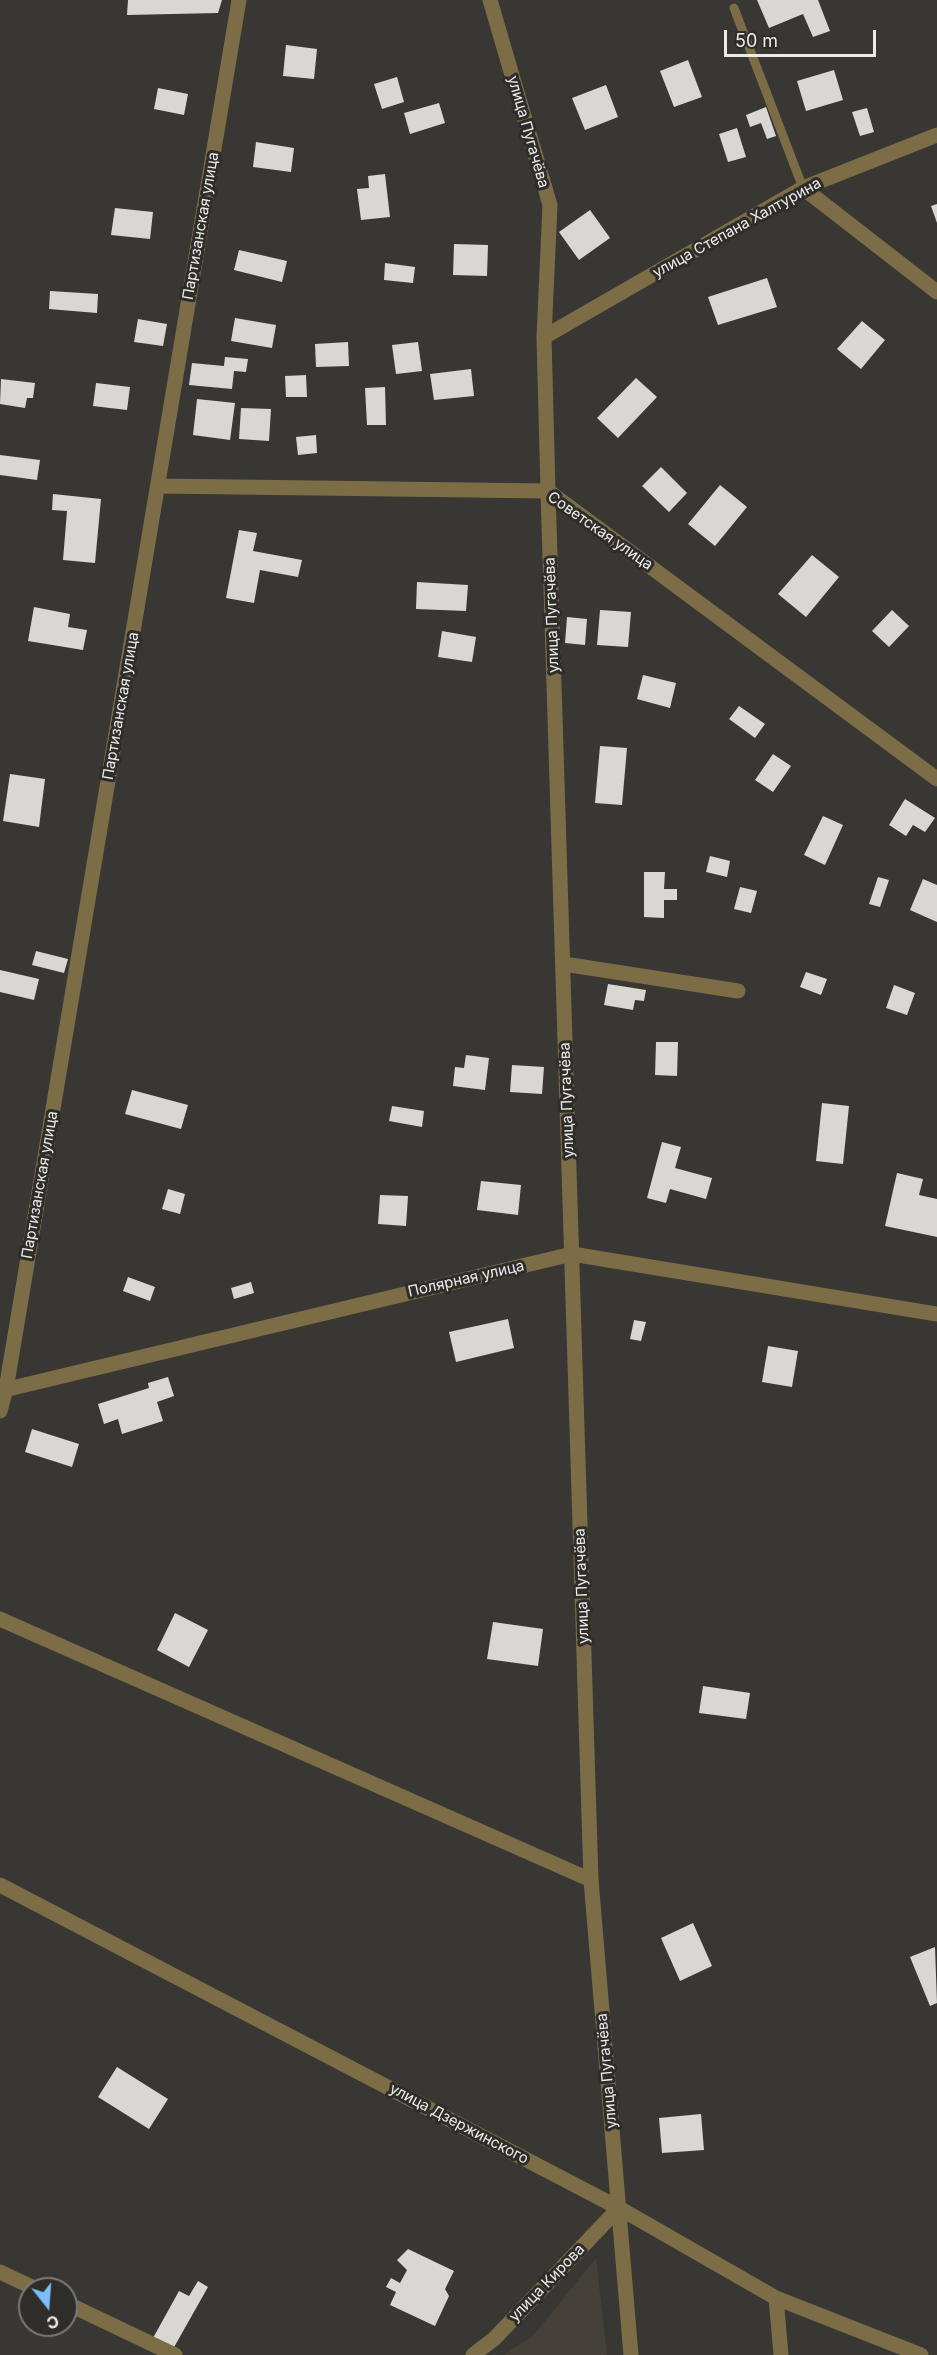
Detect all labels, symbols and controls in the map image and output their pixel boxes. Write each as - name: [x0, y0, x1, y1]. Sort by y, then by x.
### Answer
- scale bar: [727, 18, 878, 56]
- text: 50 m: [735, 30, 778, 51]
- street label: улица Пугачёва: [503, 74, 553, 190]
- street label: Партизанская улица: [179, 151, 223, 301]
- street label: улица Степана Халтурина: [650, 174, 824, 282]
- street label: Советская улица: [544, 488, 656, 574]
- street label: улица Пугачёва: [541, 557, 563, 673]
- street label: Партизанская улица: [99, 631, 143, 781]
- street label: улица Пугачёва: [556, 1042, 578, 1158]
- street label: Партизанская улица: [18, 1110, 62, 1260]
- street label: Полярная улица: [406, 1257, 526, 1301]
- street label: улица Пугачёва: [571, 1528, 593, 1644]
- street label: улица Пугачёва: [593, 2013, 621, 2129]
- street label: улица Дзержинского: [386, 2080, 532, 2168]
- street label: улица Кирова: [505, 2240, 589, 2326]
- north arrow: [18, 2277, 78, 2337]
- text: С: [44, 2311, 61, 2334]

